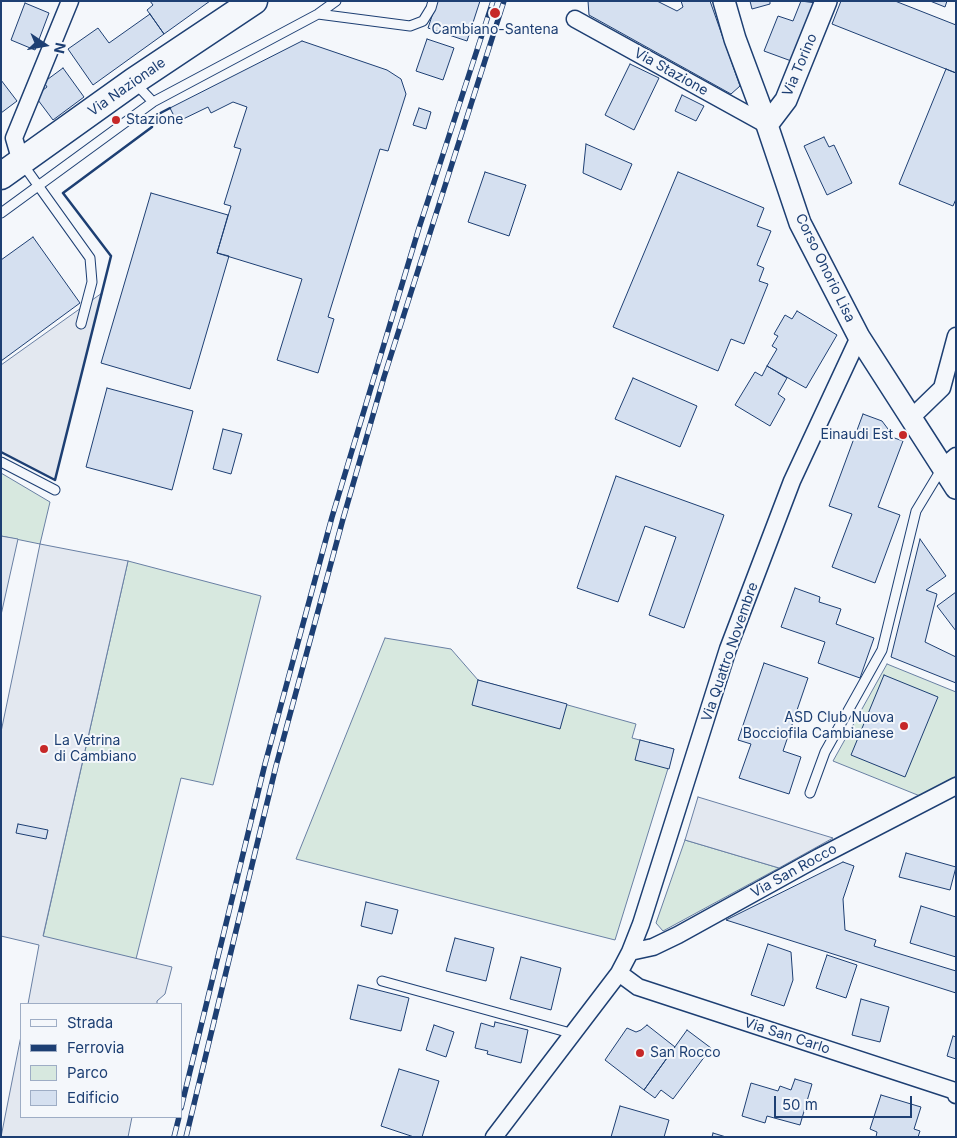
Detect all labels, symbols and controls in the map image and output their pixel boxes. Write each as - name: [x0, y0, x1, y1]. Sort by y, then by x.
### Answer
- marker: Cambiano-Santena: [488, 6, 502, 20]
- north arrow: [20, 20, 70, 70]
- place label: Cambiano-Santena: [431, 22, 559, 38]
- street label: Via Torino: [779, 31, 821, 99]
- text: N: [51, 41, 70, 55]
- street label: Via Stazione: [631, 45, 711, 99]
- street label: Via Nazionale: [85, 54, 169, 120]
- place label: Stazione: [126, 112, 183, 128]
- marker: Stazione: [110, 114, 122, 126]
- street label: Corso Onorio Lisa: [791, 211, 859, 325]
- place label: Einaudi Est: [820, 427, 893, 443]
- marker: Einaudi Est: [897, 429, 909, 441]
- street label: Via Quattro Novembre: [698, 580, 762, 724]
- place label: ASD Club Nuova Bocciofila Cambianese: [743, 710, 894, 742]
- marker: ASD Club Nuova Bocciofila Cambianese: [898, 720, 910, 732]
- place label: La Vetrina di Cambiano: [54, 733, 137, 766]
- marker: La Vetrina di Cambiano: [38, 743, 50, 755]
- street label: Via San Rocco: [748, 841, 840, 901]
- legend: [20, 1003, 182, 1118]
- text: Strada: [67, 1013, 113, 1032]
- street label: Via San Carlo: [742, 1014, 832, 1058]
- text: Ferrovia: [67, 1038, 124, 1057]
- place label: San Rocco: [650, 1045, 721, 1061]
- marker: San Rocco: [634, 1047, 646, 1059]
- text: Parco: [67, 1063, 108, 1082]
- scale bar: [777, 1086, 914, 1118]
- text: Edificio: [67, 1088, 119, 1107]
- text: 50 m: [782, 1095, 818, 1114]

